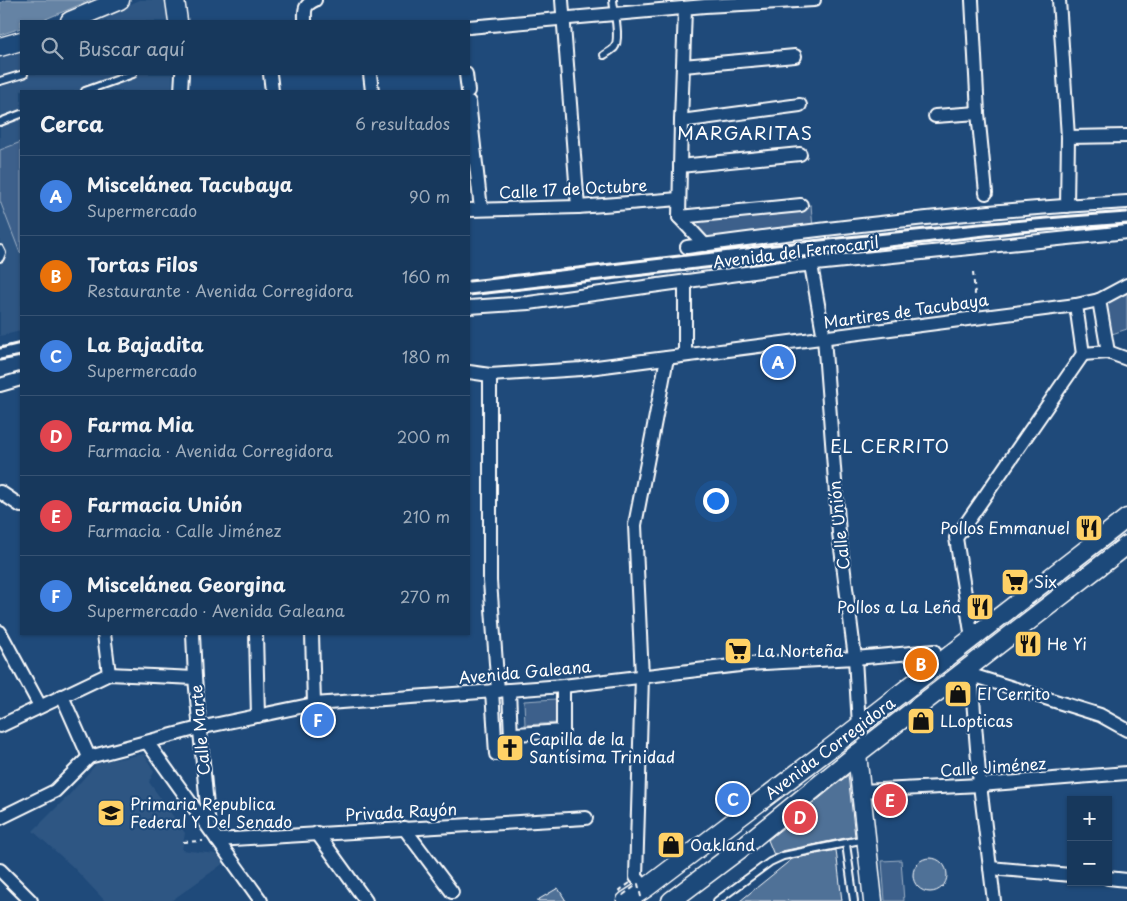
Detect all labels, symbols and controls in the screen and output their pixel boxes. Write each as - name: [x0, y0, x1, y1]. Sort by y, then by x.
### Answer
- search box: [20, 20, 470, 75]
- icon: search: [38, 34, 66, 62]
- text: Buscar aquí: [78, 34, 185, 62]
- text: Cerca: [40, 107, 104, 139]
- text: 6 resultados: [355, 111, 450, 135]
- district label: MARGARITAS: [677, 119, 813, 146]
- text: Miscelánea Tacubaya: [87, 170, 293, 198]
- street label: Calle 17 de Octubre: [498, 172, 648, 204]
- text: A: [50, 184, 62, 208]
- text: 90 m: [409, 184, 450, 208]
- text: Supermercado: [87, 198, 197, 222]
- street label: Avenida del Ferrocaril: [711, 229, 880, 273]
- text: Tortas Filos: [87, 250, 198, 278]
- text: B: [51, 264, 61, 288]
- text: 160 m: [402, 264, 450, 288]
- text: Restaurante · Avenida Corregidora: [87, 278, 353, 302]
- street label: Martires de Tacubaya: [822, 286, 991, 333]
- text: La Bajadita: [87, 330, 204, 358]
- pin: A: [762, 343, 794, 381]
- text: C: [50, 344, 62, 368]
- text: 180 m: [402, 344, 450, 368]
- text: Supermercado: [87, 358, 197, 382]
- text: Farma Mia: [87, 410, 194, 438]
- text: D: [50, 424, 62, 448]
- text: 200 m: [397, 424, 450, 448]
- district label: EL CERRITO: [830, 432, 950, 459]
- text: Farmacia · Avenida Corregidora: [87, 438, 333, 462]
- street label: Calle Unión: [821, 479, 855, 571]
- your location: [703, 488, 729, 514]
- text: Farmacia Unión: [87, 490, 242, 518]
- text: E: [51, 504, 61, 528]
- text: 210 m: [402, 504, 450, 528]
- restaurant icon: Pollos Emmanuel: [1074, 513, 1104, 543]
- place label: Pollos Emmanuel: [940, 515, 1070, 539]
- text: Farmacia · Calle Jiménez: [87, 518, 281, 542]
- supermarket icon: Six: [1000, 567, 1030, 597]
- place label: Six: [1034, 569, 1057, 593]
- text: Miscelánea Georgina: [87, 570, 286, 598]
- text: F: [51, 584, 61, 608]
- text: 270 m: [400, 584, 450, 608]
- restaurant icon: Pollos a La Leña: [965, 592, 995, 622]
- place label: Pollos a La Leña: [837, 594, 961, 618]
- text: Supermercado · Avenida Galeana: [87, 598, 345, 622]
- restaurant icon: He Yi: [1013, 629, 1043, 659]
- place label: He Yi: [1047, 631, 1087, 655]
- supermarket icon: La Norteña: [723, 636, 753, 666]
- place label: La Norteña: [757, 638, 843, 662]
- pin: B: [905, 645, 937, 683]
- street label: Avenida Galeana: [458, 653, 592, 689]
- shop icon: El Cerrito: [943, 679, 973, 709]
- place label: El Cerrito: [977, 681, 1050, 705]
- street label: Calle Marte: [183, 684, 215, 776]
- street label: Avenida Corregidora: [759, 690, 900, 804]
- pin: F: [302, 701, 334, 739]
- shop icon: LLopticas: [906, 706, 936, 736]
- place label: LLopticas: [940, 708, 1013, 732]
- place label: Capilla de la Santísima Trinidad: [529, 726, 675, 768]
- church icon: Capilla de la Santísima Trinidad: [495, 733, 525, 763]
- street label: Calle Jiménez: [939, 750, 1047, 782]
- pin: C: [717, 780, 749, 818]
- pin: E: [874, 781, 906, 819]
- place label: Primaria Republica Federal Y Del Senado: [130, 791, 292, 833]
- street label: Privada Rayón: [344, 796, 458, 826]
- map controls: [1067, 796, 1112, 886]
- button: +: [1067, 796, 1112, 841]
- school or university icon: Primaria Republica Federal Y Del Senado: [96, 798, 126, 828]
- pin: D: [784, 798, 816, 836]
- shop icon: Oakland: [656, 830, 686, 860]
- place label: Oakland: [690, 832, 755, 856]
- button: −: [1067, 841, 1112, 886]

